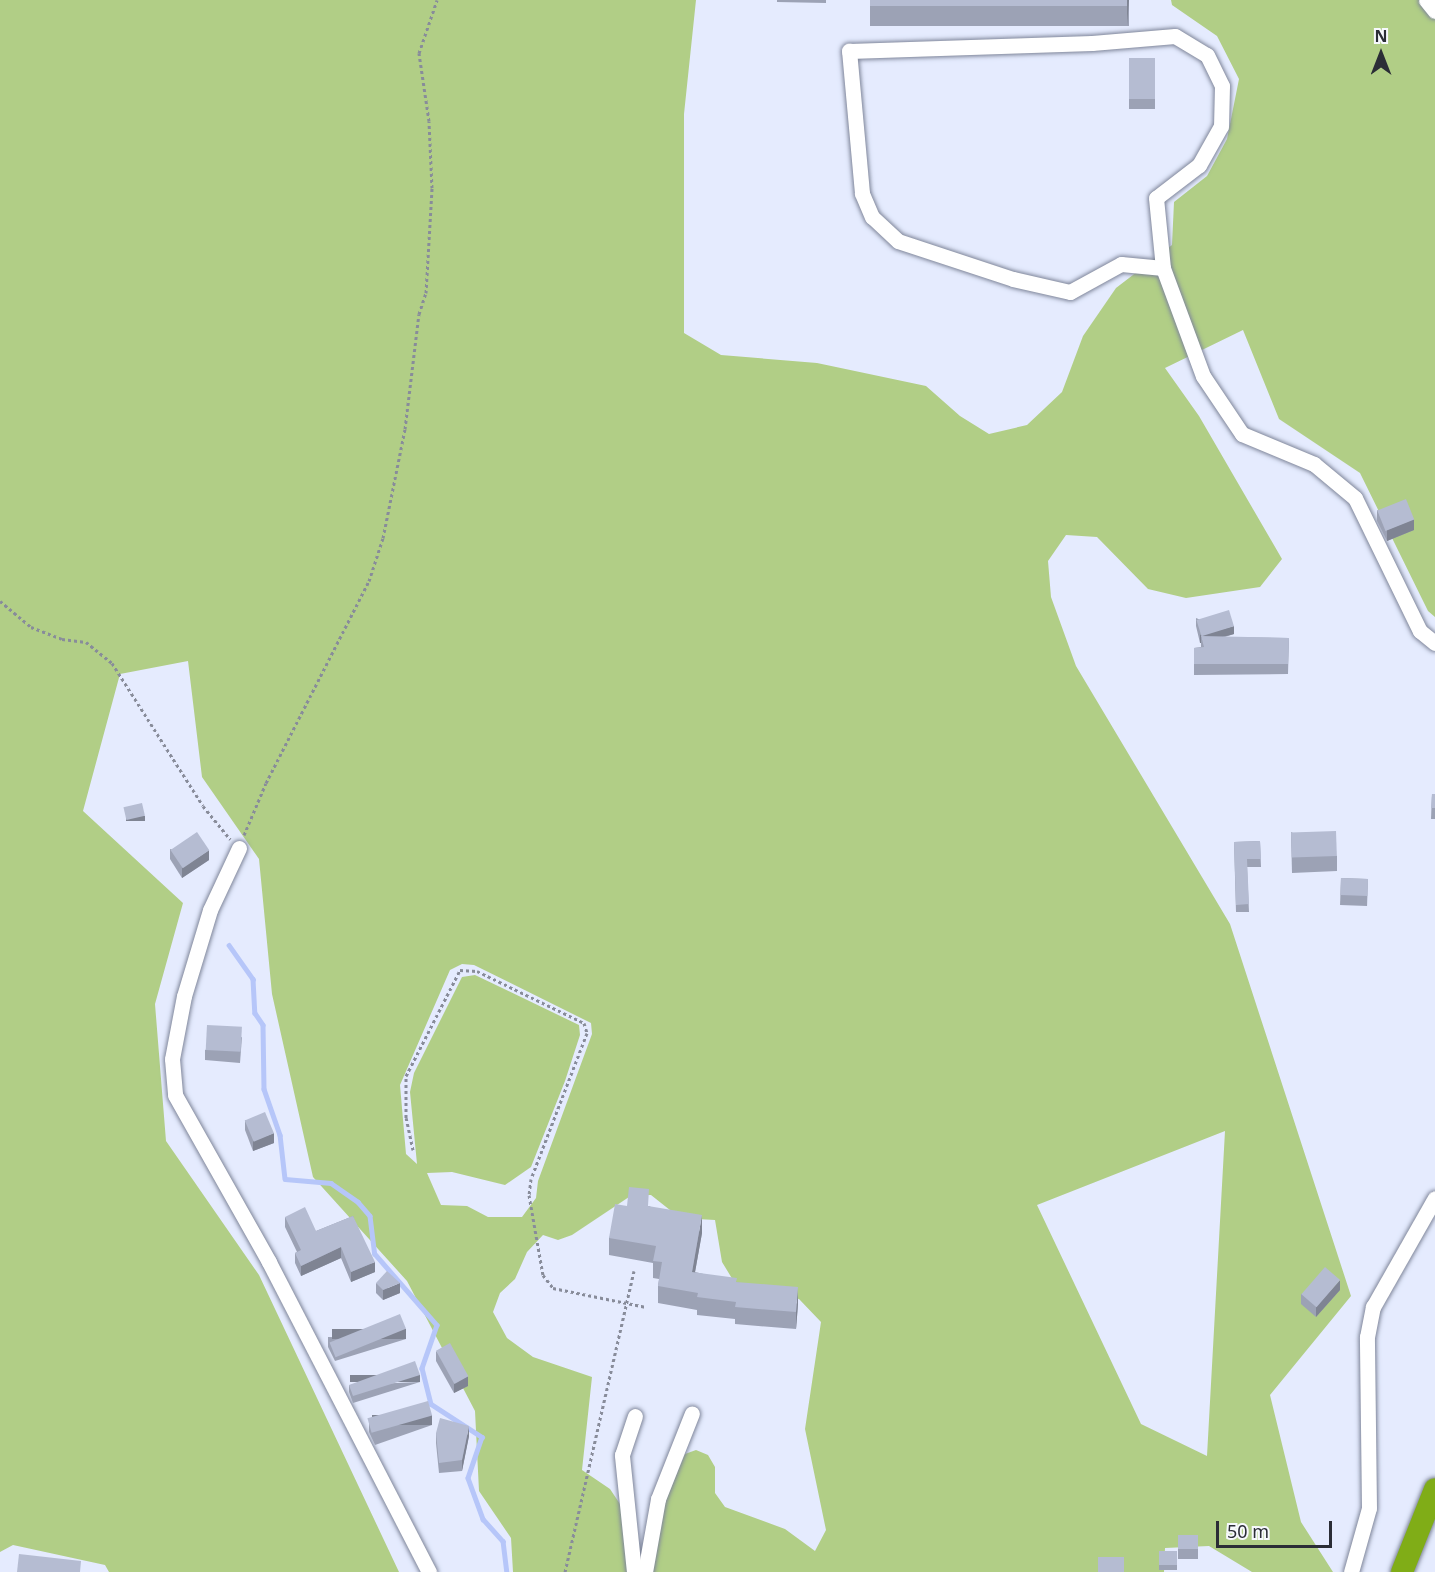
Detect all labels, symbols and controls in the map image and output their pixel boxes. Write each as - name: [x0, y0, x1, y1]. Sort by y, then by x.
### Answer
- north arrow: [1351, 24, 1411, 84]
- text: N: [1374, 25, 1388, 47]
- scale bar: [1219, 1509, 1334, 1547]
- text: 50 m: [1227, 1519, 1269, 1543]

